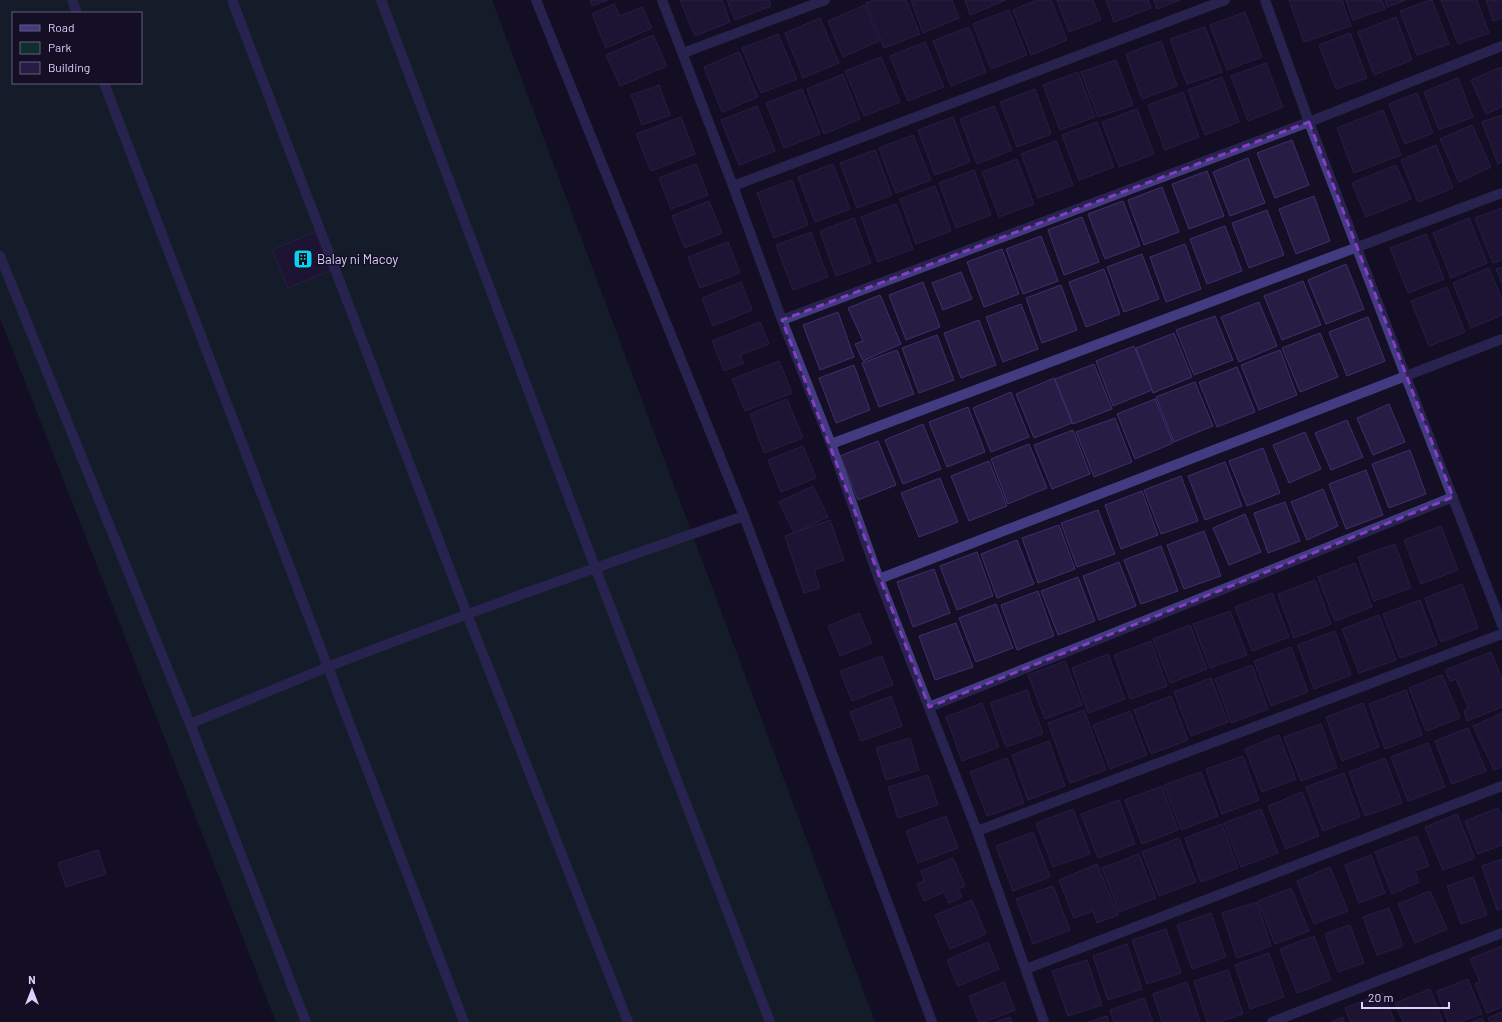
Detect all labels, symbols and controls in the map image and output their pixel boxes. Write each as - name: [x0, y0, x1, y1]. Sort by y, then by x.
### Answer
- legend: [12, 12, 142, 84]
- text: Road: [48, 20, 75, 34]
- text: Park: [48, 40, 72, 54]
- text: Building: [48, 60, 90, 74]
- building icon: Balay ni Macoy: [292, 248, 314, 270]
- place label: Balay ni Macoy: [317, 251, 398, 267]
- north arrow: [12, 970, 52, 1010]
- text: N: [28, 973, 36, 986]
- scale bar: [1362, 984, 1449, 1010]
- text: 20 m: [1368, 990, 1394, 1004]

